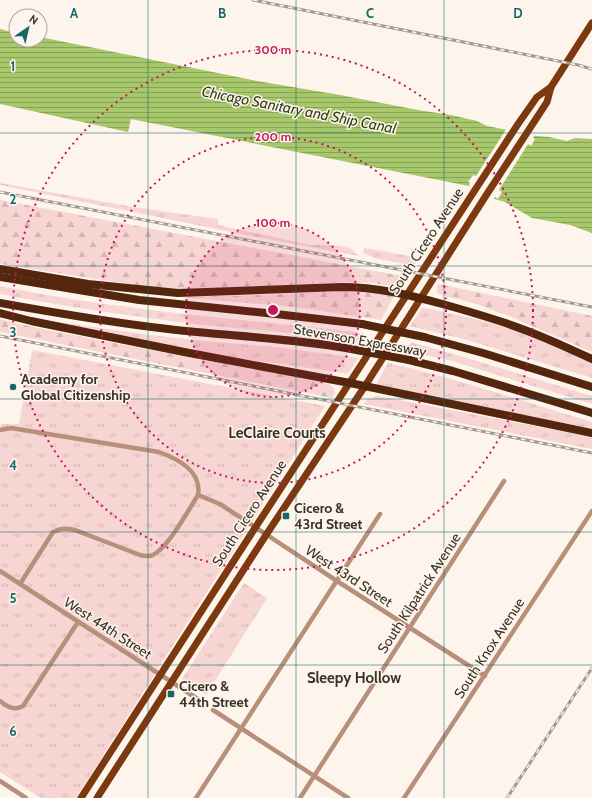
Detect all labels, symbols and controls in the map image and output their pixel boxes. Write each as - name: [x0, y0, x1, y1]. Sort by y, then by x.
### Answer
- text: A: [70, 5, 79, 21]
- text: B: [218, 5, 226, 21]
- text: C: [366, 5, 374, 21]
- text: D: [513, 5, 523, 21]
- north arrow: [8, 8, 48, 48]
- text: N: [26, 12, 41, 28]
- text: 300 m: [255, 42, 291, 57]
- text: 1: [11, 58, 15, 74]
- water label: Chicago Sanitary and Ship Canal: [200, 82, 398, 138]
- text: 200 m: [255, 129, 291, 144]
- street label: South Cicero Avenue: [385, 184, 467, 298]
- text: 2: [10, 191, 17, 207]
- text: 100 m: [256, 215, 290, 230]
- centre of rings: [266, 303, 280, 317]
- street label: Stevenson Expressway: [292, 319, 428, 361]
- text: 3: [9, 324, 17, 340]
- place label: Academy for Global Citizenship: [21, 370, 130, 404]
- marker: Academy for Global Citizenship: [8, 382, 18, 392]
- district label: LeClaire Courts: [228, 424, 326, 442]
- street label: South Cicero Avenue: [208, 456, 290, 570]
- text: 4: [9, 457, 17, 473]
- place label: Cicero & 43rd Street: [294, 499, 363, 533]
- marker: Cicero & 43rd Street: [281, 511, 291, 521]
- street label: South Kilpatrick Avenue: [373, 529, 465, 657]
- street label: West 43rd Street: [302, 541, 396, 611]
- text: 5: [10, 590, 17, 606]
- street label: West 44th Street: [61, 593, 156, 663]
- street label: South Knox Avenue: [450, 594, 528, 702]
- district label: Sleepy Hollow: [307, 669, 401, 687]
- place label: Cicero & 44th Street: [179, 677, 249, 711]
- marker: Cicero & 44th Street: [166, 689, 176, 699]
- text: 6: [9, 723, 17, 739]

